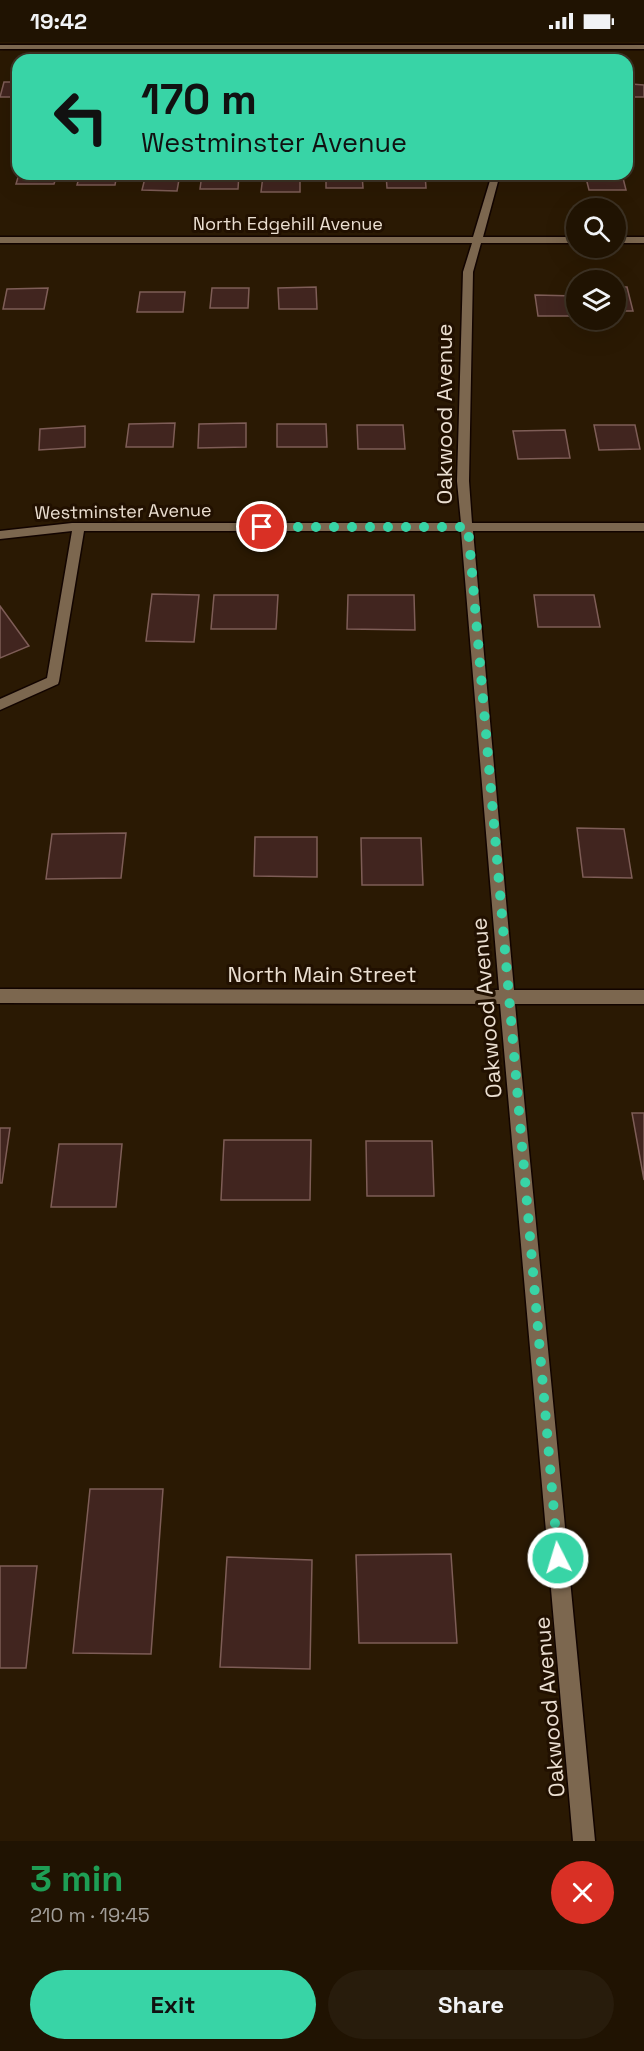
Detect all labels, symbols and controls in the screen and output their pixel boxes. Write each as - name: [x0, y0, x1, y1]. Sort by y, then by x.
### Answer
- text: 19:42: [30, 7, 87, 35]
- text: 170 m: [141, 73, 257, 126]
- icon: left: [42, 78, 120, 156]
- text: Westminster Avenue: [141, 125, 407, 160]
- map controls: [566, 198, 626, 330]
- button: search: [566, 198, 626, 258]
- street label: North Edgehill Avenue: [193, 212, 383, 235]
- button: layers: [566, 270, 626, 330]
- street label: Oakwood Avenue: [430, 323, 458, 505]
- street label: Westminster Avenue: [34, 498, 212, 524]
- pin: [236, 501, 287, 552]
- icon: arrive: [245, 510, 278, 543]
- street label: Oakwood Avenue: [464, 917, 508, 1099]
- street label: North Main Street: [227, 960, 417, 988]
- position arrow: [526, 1526, 590, 1590]
- street label: Oakwood Avenue: [527, 1616, 571, 1798]
- text: 3 min: [30, 1856, 124, 1902]
- button: close: [551, 1861, 614, 1924]
- text: 210 m · 19:45: [30, 1902, 150, 1928]
- button: Exit: [30, 1970, 316, 2039]
- button: Share: [328, 1970, 614, 2039]

